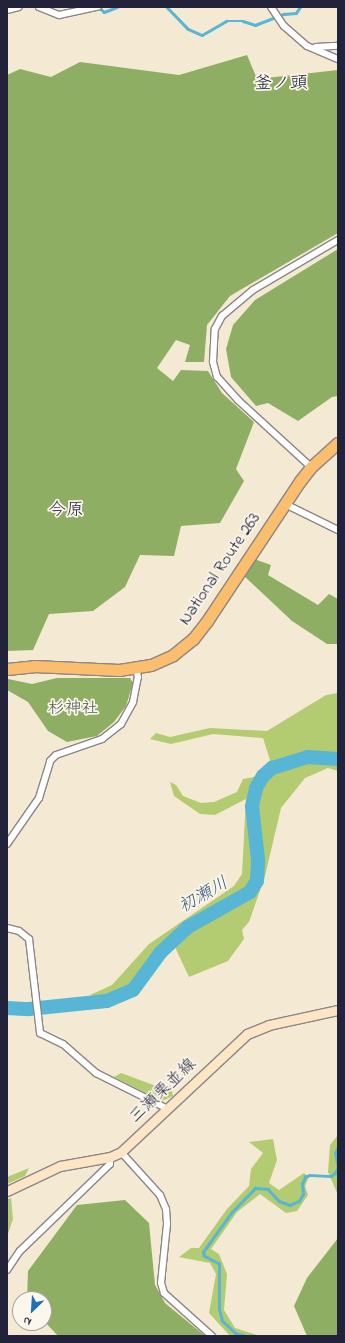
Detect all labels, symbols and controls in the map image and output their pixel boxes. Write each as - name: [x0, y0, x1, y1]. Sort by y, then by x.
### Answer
- district label: 釜ノ頭: [254, 73, 308, 95]
- district label: 今原: [48, 500, 84, 522]
- street label: National Route 263: [175, 509, 265, 629]
- park label: 杉神社: [48, 699, 98, 719]
- water label: 初瀬川: [175, 873, 233, 919]
- street label: 三瀬栗並線: [125, 1054, 201, 1128]
- north arrow: [12, 1291, 52, 1331]
- text: N: [21, 1312, 34, 1330]

